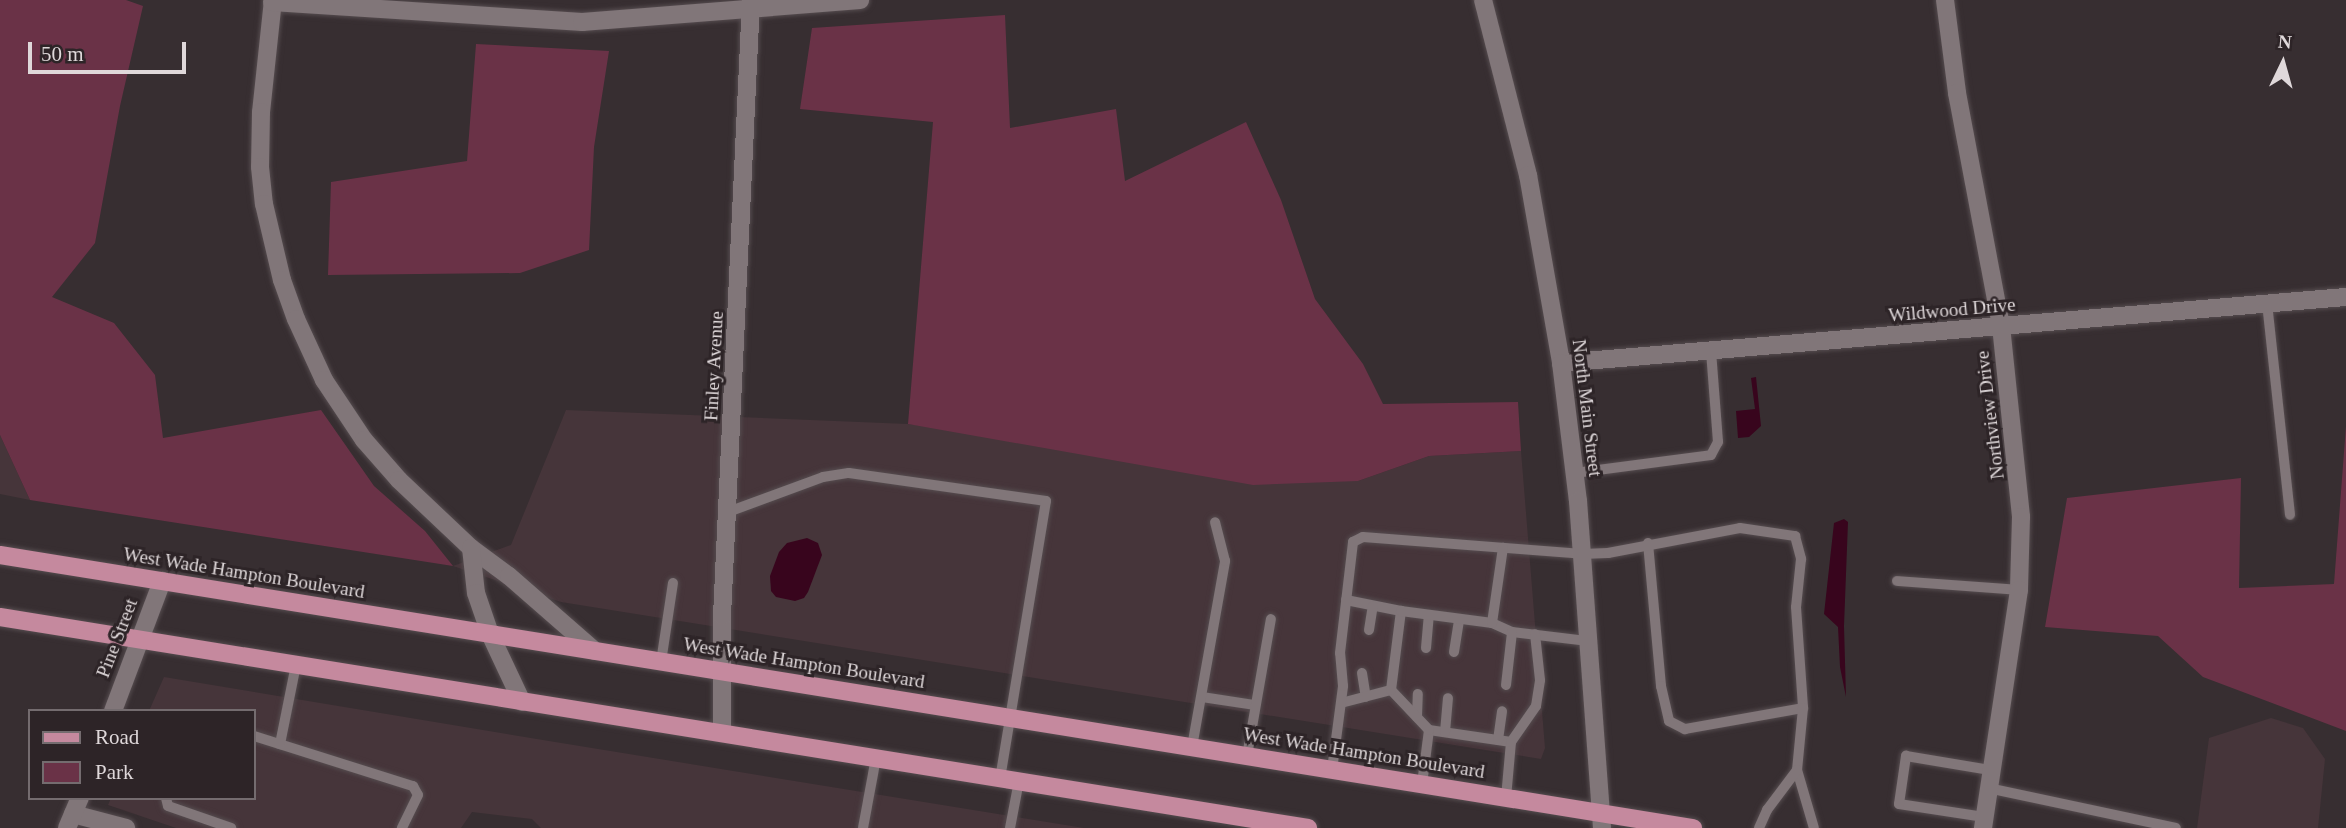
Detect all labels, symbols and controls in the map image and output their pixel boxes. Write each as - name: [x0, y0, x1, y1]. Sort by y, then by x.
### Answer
- scale bar: [32, 28, 189, 72]
- north arrow: [2248, 28, 2318, 98]
- text: N: [2277, 31, 2293, 53]
- text: 50 m: [41, 42, 84, 66]
- street label: Wildwood Drive: [1888, 293, 2016, 327]
- street label: Finley Avenue: [700, 310, 728, 422]
- street label: North Main Street: [1567, 338, 1607, 478]
- street label: Northview Drive: [1971, 349, 2009, 481]
- street label: West Wade Hampton Boulevard: [122, 543, 366, 603]
- street label: Pine Street: [92, 595, 142, 681]
- street label: West Wade Hampton Boulevard: [682, 633, 926, 693]
- legend: [28, 709, 256, 800]
- street label: West Wade Hampton Boulevard: [1242, 723, 1486, 783]
- text: Road: [95, 725, 139, 749]
- text: Park: [95, 760, 134, 784]

